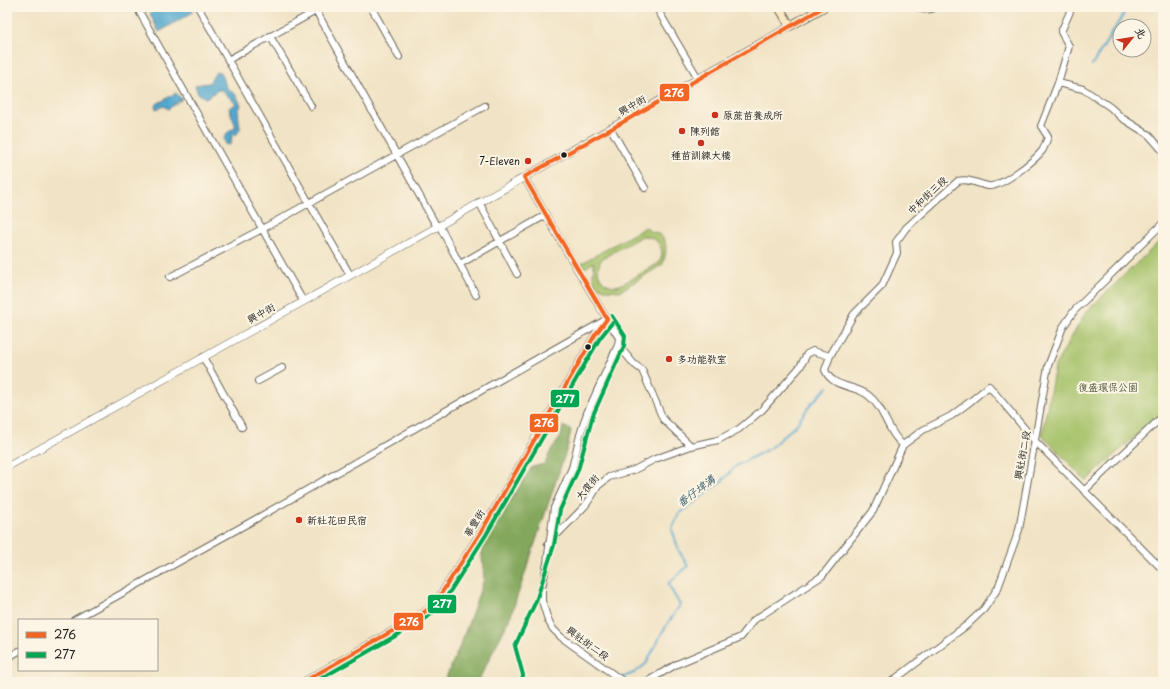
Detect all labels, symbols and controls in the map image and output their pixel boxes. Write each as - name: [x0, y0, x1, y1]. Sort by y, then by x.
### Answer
- north arrow: [1112, 18, 1152, 58]
- text: 北: [1131, 24, 1151, 42]
- line badge: 276: [659, 83, 690, 102]
- text: 276: [664, 84, 684, 101]
- street label: 興中街: [615, 91, 648, 119]
- place label: 原蔗苗養成所: [723, 107, 783, 122]
- marker: 原蔗苗養成所: [710, 110, 720, 120]
- place label: 陳列館: [690, 123, 720, 138]
- marker: 陳列館: [677, 126, 687, 136]
- marker: 種苗訓練大樓: [696, 138, 706, 148]
- place label: 種苗訓練大樓: [671, 147, 731, 162]
- unlabelled marker: [559, 150, 569, 160]
- place label: 7-Eleven: [479, 153, 520, 168]
- marker: 7-Eleven: [523, 156, 533, 166]
- street label: 中和街三段: [903, 172, 950, 217]
- street label: 興中街: [244, 299, 278, 326]
- unlabelled marker: [583, 342, 593, 352]
- place label: 多功能教室: [677, 351, 727, 366]
- marker: 多功能教室: [664, 354, 674, 364]
- park label: 復盛環保公園: [1078, 379, 1138, 394]
- line badge: 277: [550, 389, 580, 408]
- text: 277: [555, 390, 575, 407]
- line badge: 276: [529, 413, 559, 433]
- text: 276: [534, 414, 554, 431]
- street label: 興社街二段: [1010, 429, 1033, 481]
- street label: 大復街: [571, 470, 602, 503]
- water label: 番仔埤溝: [673, 470, 719, 511]
- street label: 華豐街: [459, 506, 488, 539]
- place label: 新社花田民宿: [307, 512, 367, 527]
- marker: 新社花田民宿: [294, 515, 304, 525]
- line badge: 277: [427, 594, 457, 614]
- text: 277: [432, 595, 452, 612]
- line badge: 276: [393, 612, 424, 631]
- text: 276: [399, 613, 419, 630]
- legend: [18, 619, 158, 671]
- street label: 興社街二段: [564, 622, 613, 663]
- text: 276: [54, 625, 76, 643]
- text: 277: [54, 645, 76, 663]

